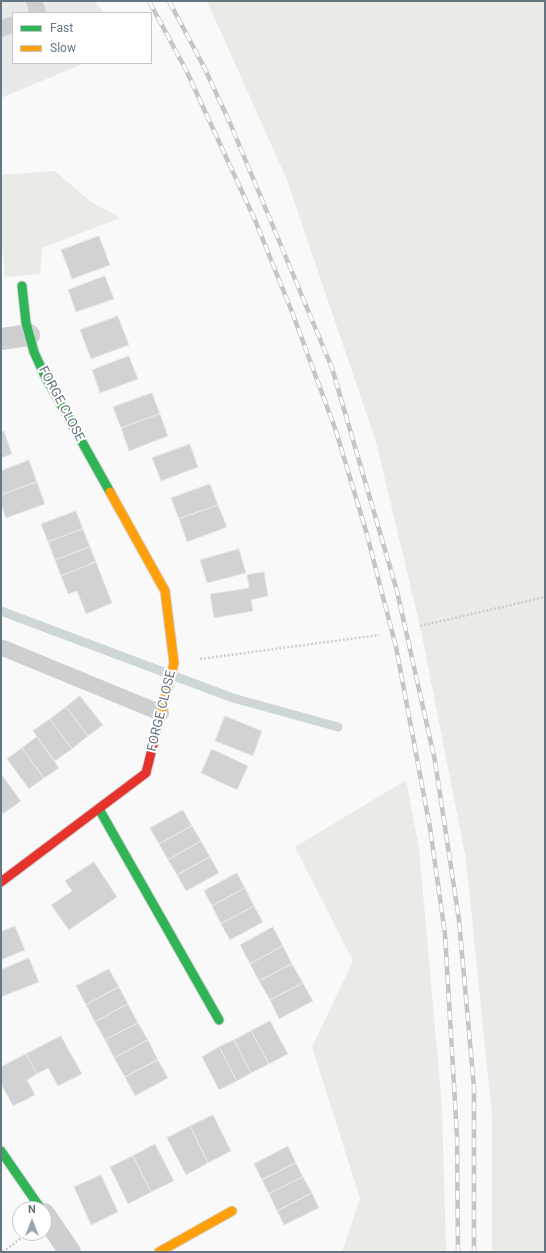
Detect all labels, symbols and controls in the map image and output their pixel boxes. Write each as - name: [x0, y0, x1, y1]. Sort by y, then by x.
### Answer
- legend: [12, 12, 152, 64]
- text: Fast: [50, 21, 73, 35]
- text: Slow: [50, 41, 76, 55]
- street label: FORGE CLOSE: [35, 364, 87, 444]
- street label: FORGE CLOSE: [144, 669, 180, 753]
- north arrow: [12, 1201, 52, 1241]
- text: N: [28, 1203, 36, 1216]

